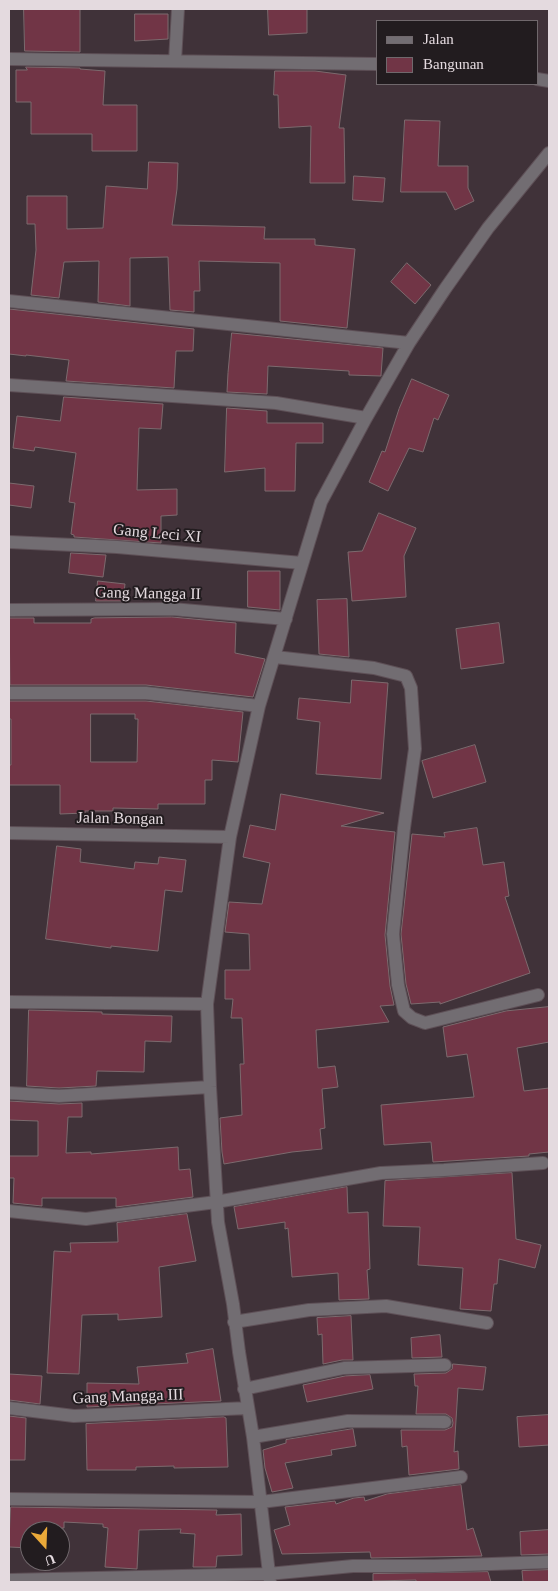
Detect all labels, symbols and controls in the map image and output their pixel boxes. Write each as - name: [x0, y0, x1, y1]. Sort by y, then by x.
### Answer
- legend: [376, 20, 538, 85]
- text: Jalan: [423, 31, 454, 47]
- text: Bangunan: [423, 56, 484, 72]
- street label: Gang Leci XI: [112, 521, 202, 547]
- street label: Gang Mangga II: [95, 583, 201, 605]
- street label: Jalan Bongan: [77, 809, 163, 829]
- street label: Gang Mangga III: [72, 1385, 184, 1409]
- north arrow: [20, 1521, 70, 1571]
- text: U: [43, 1551, 57, 1568]

